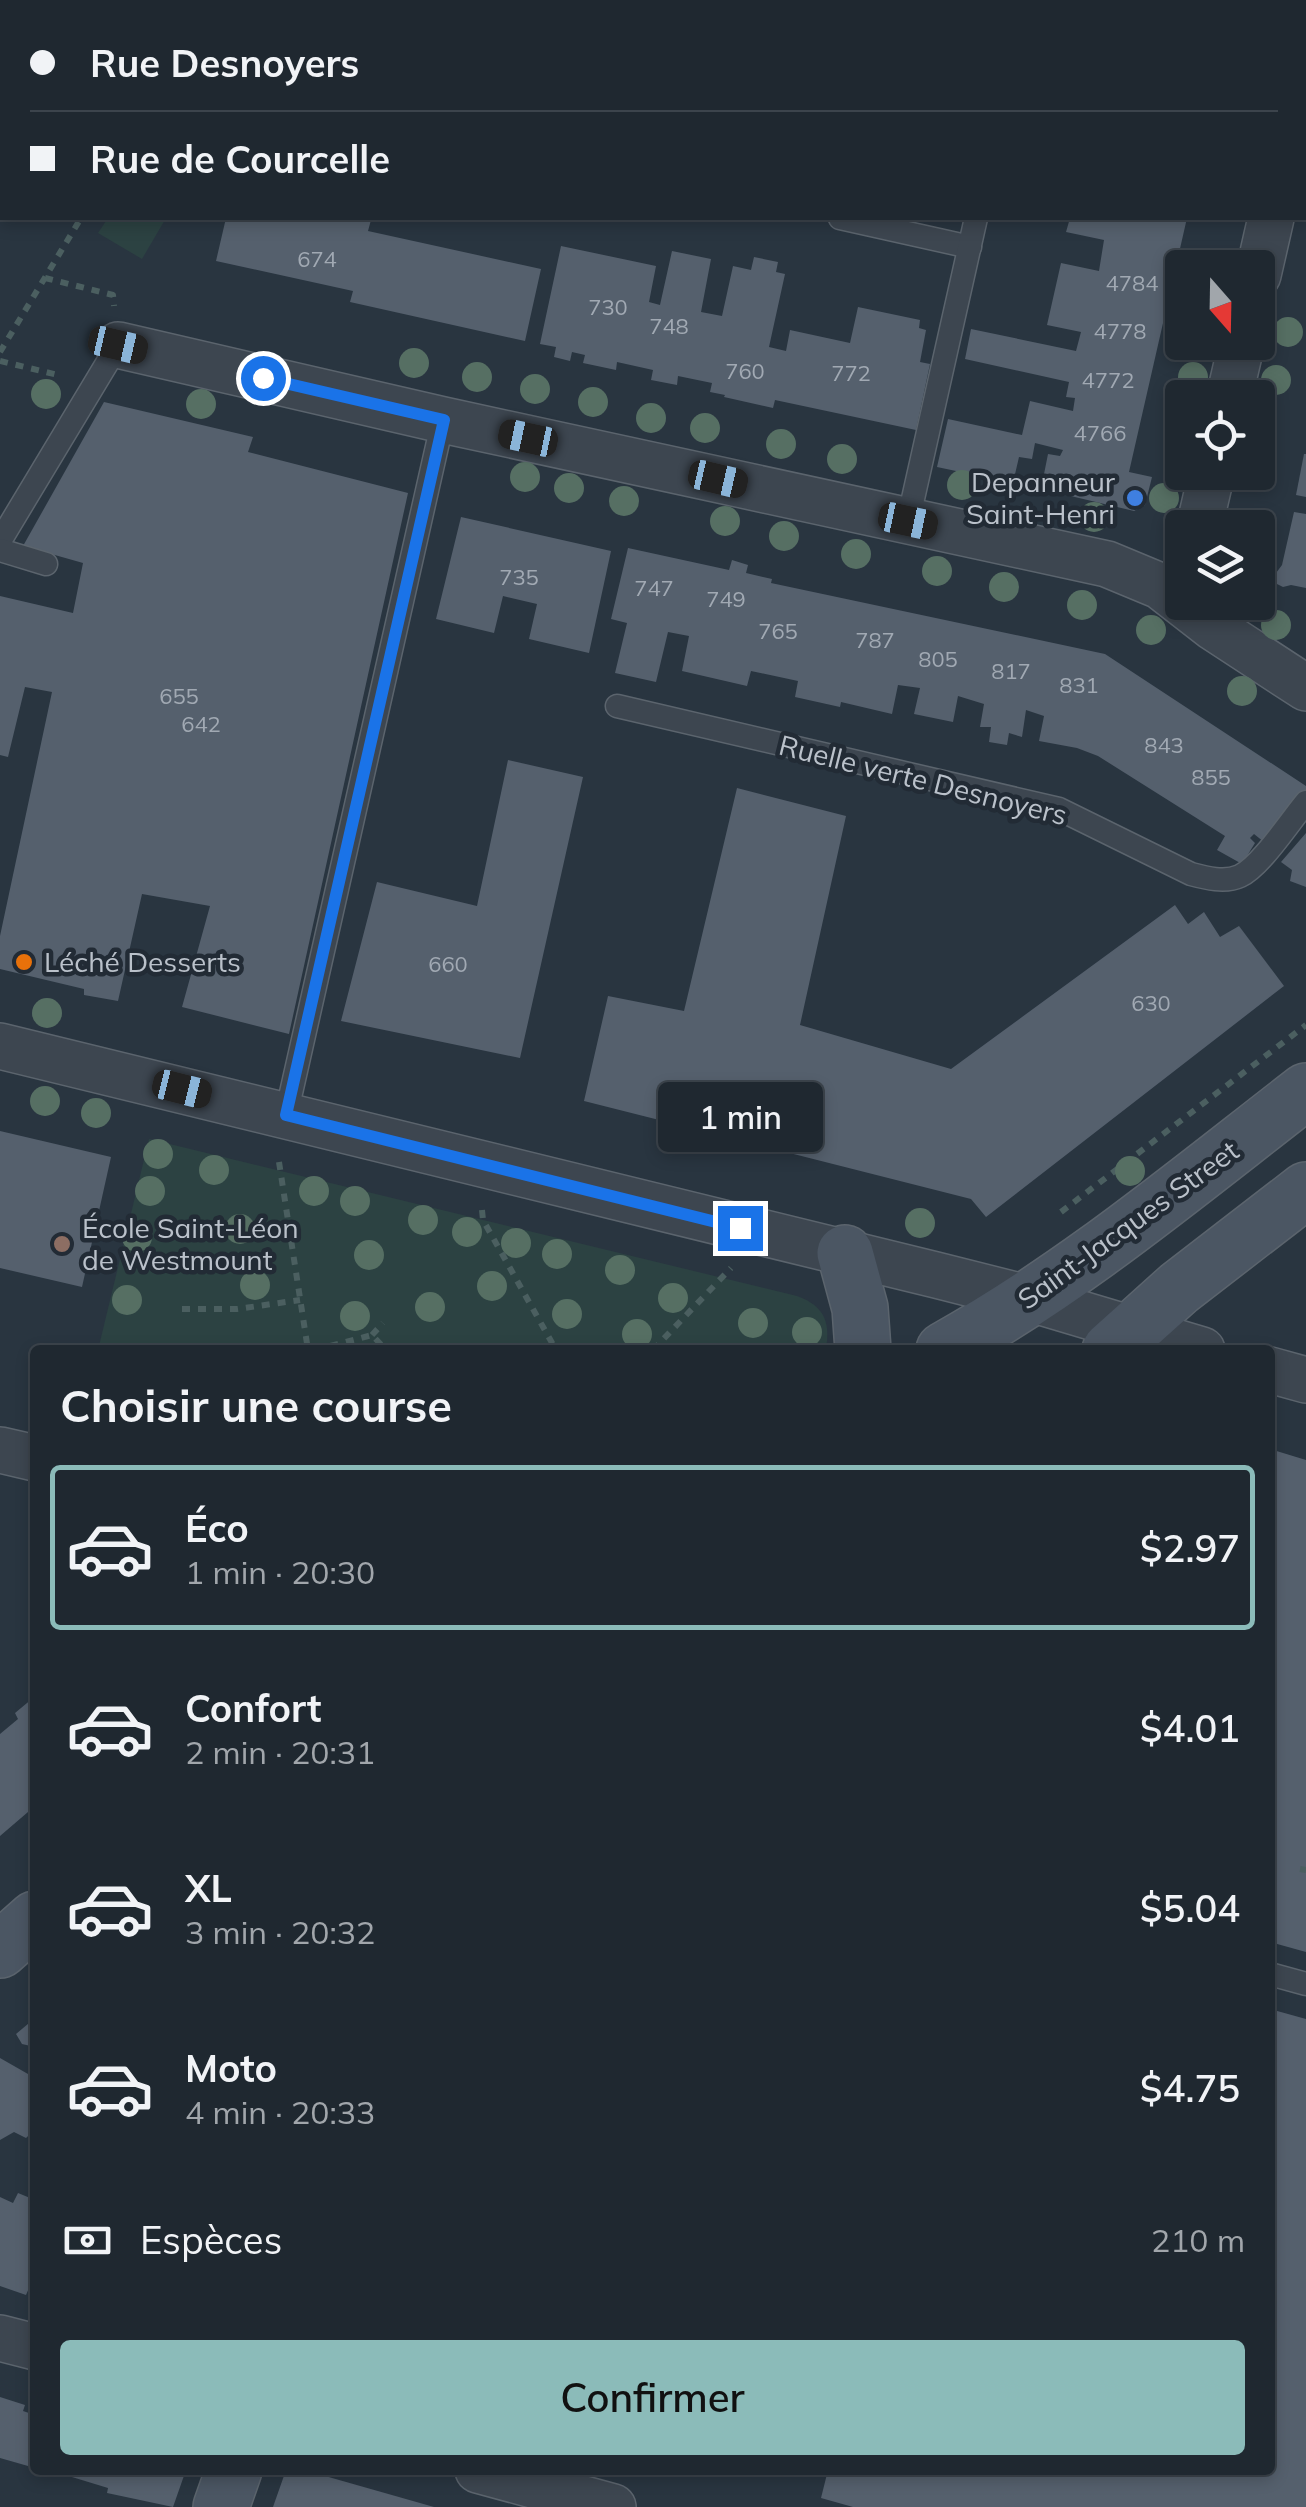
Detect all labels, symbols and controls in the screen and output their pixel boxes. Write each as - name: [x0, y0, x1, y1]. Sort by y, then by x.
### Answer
- text: Rue Desnoyers: [90, 39, 359, 87]
- text: Rue de Courcelle: [90, 135, 390, 183]
- house number: 674: [297, 245, 337, 273]
- north arrow: [1165, 250, 1275, 360]
- map controls: [1165, 250, 1275, 620]
- house number: 4784: [1106, 269, 1158, 297]
- house number: 730: [588, 293, 628, 321]
- house number: 748: [649, 312, 689, 340]
- house number: 4778: [1094, 317, 1146, 345]
- car: [85, 324, 151, 366]
- route start: [241, 356, 286, 401]
- house number: 760: [725, 357, 765, 385]
- house number: 772: [831, 359, 871, 387]
- house number: 4772: [1082, 366, 1134, 394]
- button: locate: [1165, 380, 1275, 490]
- car: [496, 417, 560, 459]
- house number: 4766: [1074, 419, 1126, 447]
- car: [685, 458, 751, 500]
- place label: Depanneur Saint-Henri: [966, 464, 1116, 531]
- marker: Depanneur Saint-Henri: [1124, 487, 1146, 509]
- car: [876, 500, 940, 542]
- button: layers: [1165, 510, 1275, 620]
- house number: 735: [499, 563, 539, 591]
- house number: 747: [634, 574, 674, 602]
- house number: 749: [706, 585, 746, 613]
- house number: 765: [758, 617, 798, 645]
- house number: 787: [855, 626, 895, 654]
- house number: 805: [918, 645, 958, 673]
- house number: 817: [991, 657, 1031, 685]
- house number: 831: [1059, 671, 1099, 699]
- house number: 655: [159, 682, 199, 710]
- house number: 642: [181, 710, 221, 738]
- street label: Ruelle verte Desnoyers: [775, 727, 1071, 832]
- house number: 843: [1144, 731, 1184, 759]
- house number: 855: [1191, 763, 1231, 791]
- place label: Léché Desserts: [44, 944, 241, 979]
- house number: 660: [428, 950, 468, 978]
- marker: Léché Desserts: [13, 951, 35, 973]
- house number: 630: [1131, 989, 1171, 1017]
- car: [149, 1067, 215, 1111]
- callout: 1 min: [658, 1083, 822, 1153]
- text: 1 min: [699, 1097, 782, 1137]
- street label: Saint-Jacques Street: [1010, 1133, 1245, 1316]
- route end: [718, 1206, 763, 1251]
- place label: École Saint-Léon de Westmount: [82, 1210, 299, 1277]
- marker: École Saint-Léon de Westmount: [51, 1233, 73, 1255]
- text: Choisir une course: [60, 1377, 452, 1433]
- icon: car: [65, 1503, 155, 1593]
- text: Éco: [185, 1504, 249, 1552]
- text: $2.97: [1140, 1524, 1240, 1572]
- text: 1 min · 20:30: [185, 1552, 375, 1592]
- icon: car: [65, 1683, 155, 1773]
- text: Confort: [185, 1684, 322, 1732]
- text: $4.01: [1140, 1704, 1240, 1752]
- text: 2 min · 20:31: [185, 1732, 375, 1772]
- icon: car: [65, 1863, 155, 1953]
- text: XL: [185, 1864, 232, 1912]
- text: $5.04: [1140, 1884, 1240, 1932]
- text: 3 min · 20:32: [185, 1912, 375, 1952]
- icon: car: [65, 2043, 155, 2133]
- text: Moto: [185, 2044, 277, 2092]
- text: $4.75: [1140, 2064, 1240, 2112]
- text: 4 min · 20:33: [185, 2092, 375, 2132]
- icon: cash: [60, 2213, 115, 2268]
- text: Espèces: [140, 2216, 282, 2264]
- text: 210 m: [1151, 2220, 1245, 2260]
- button: Confirmer: [60, 2340, 1245, 2455]

